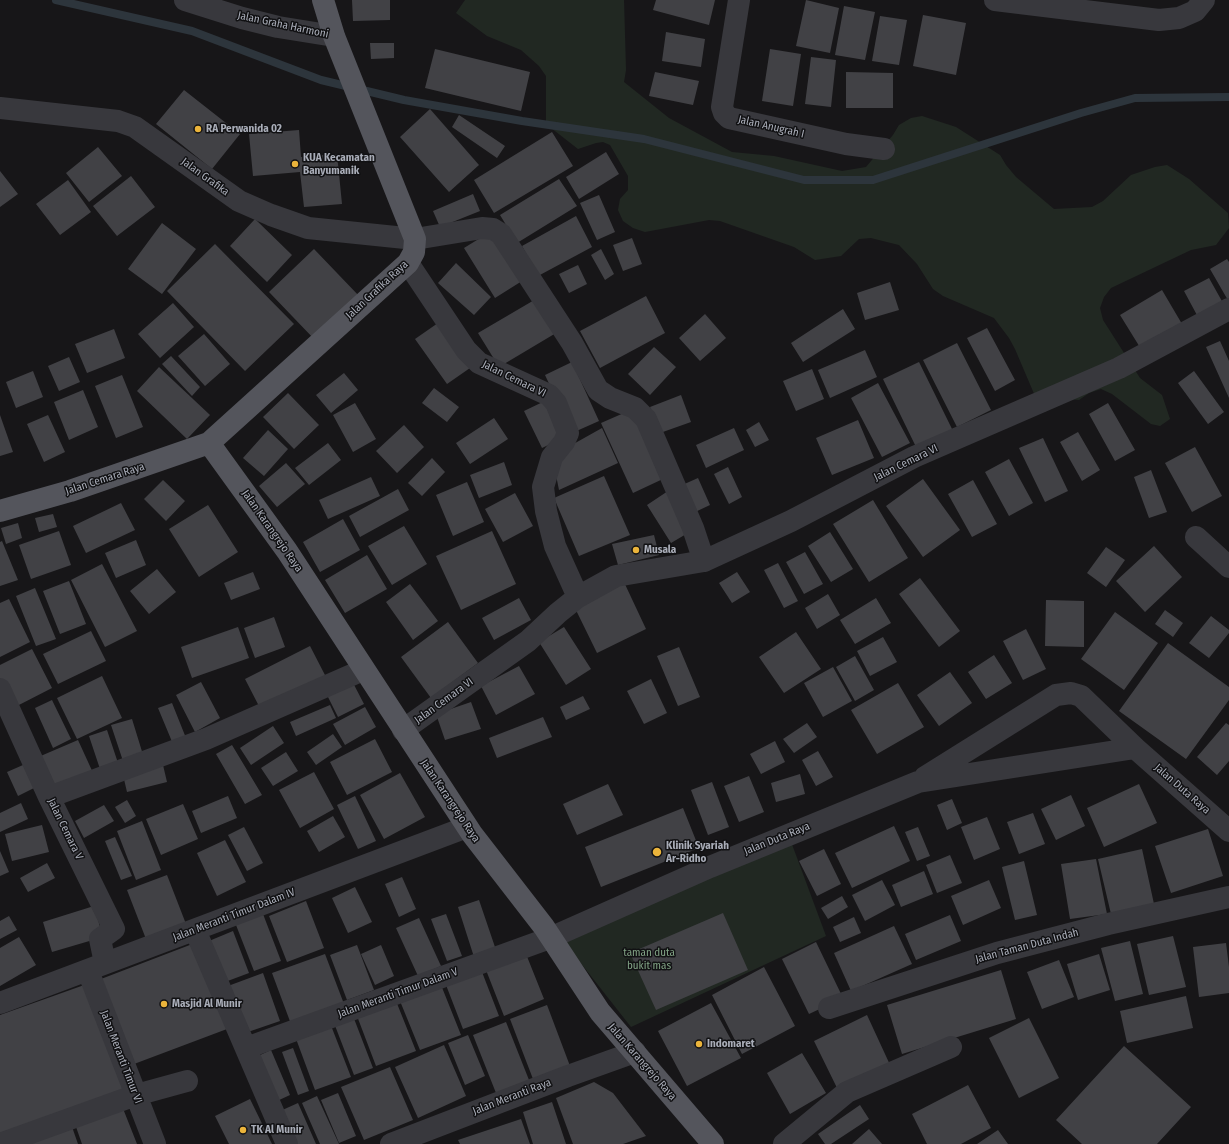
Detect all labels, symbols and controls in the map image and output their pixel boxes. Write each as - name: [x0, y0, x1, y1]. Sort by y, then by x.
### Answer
- street label: Jalan Graha Harmoni: [236, 9, 330, 41]
- street label: Jalan Anugrah I: [737, 113, 805, 141]
- place label: RA Perwanida 02: [206, 122, 282, 136]
- marker: RA Perwanida 02: [193, 124, 203, 134]
- place label: KUA Kecamatan Banyumanik: [303, 151, 375, 177]
- street label: Jalan Grafika: [178, 155, 232, 199]
- marker: KUA Kecamatan Banyumanik: [290, 159, 300, 169]
- street label: Jalan Grafika Raya: [343, 258, 411, 322]
- street label: Jalan Cemara VI: [480, 358, 548, 400]
- street label: Jalan Cemara VI: [872, 442, 940, 484]
- street label: Jalan Cemara Raya: [64, 460, 146, 498]
- street label: Jalan Karangrejo Raya: [239, 487, 305, 575]
- place label: Musala: [644, 543, 676, 557]
- marker: Musala: [631, 545, 641, 555]
- street label: Jalan Cemara VI: [412, 675, 476, 727]
- street label: Jalan Karangrejo Raya: [417, 757, 483, 845]
- street label: Jalan Duta Raya: [1151, 761, 1213, 817]
- street label: Jalan Cemara V: [44, 796, 86, 862]
- street label: Jalan Duta Raya: [742, 820, 812, 858]
- place label: Klinik Syariah Ar-Ridho: [666, 839, 729, 865]
- marker: Klinik Syariah Ar-Ridho: [651, 846, 663, 858]
- street label: Jalan Meranti Timur Dalam IV: [171, 886, 297, 944]
- street label: Jalan Taman Duta Indah: [974, 926, 1080, 966]
- park label: taman duta bukit mas: [623, 946, 675, 972]
- street label: Jalan Meranti Timur Dalam V: [336, 965, 460, 1021]
- place label: Masjid Al Munir: [172, 997, 242, 1011]
- marker: Masjid Al Munir: [159, 999, 169, 1009]
- street label: Jalan Meranti Timur VI: [97, 1009, 145, 1105]
- street label: Jalan Karangrejo Raya: [605, 1021, 679, 1103]
- place label: Indomaret: [707, 1037, 755, 1051]
- marker: Indomaret: [694, 1039, 704, 1049]
- street label: Jalan Meranti Raya: [471, 1076, 553, 1118]
- place label: TK Al Munir: [251, 1123, 303, 1137]
- marker: TK Al Munir: [238, 1125, 248, 1135]

